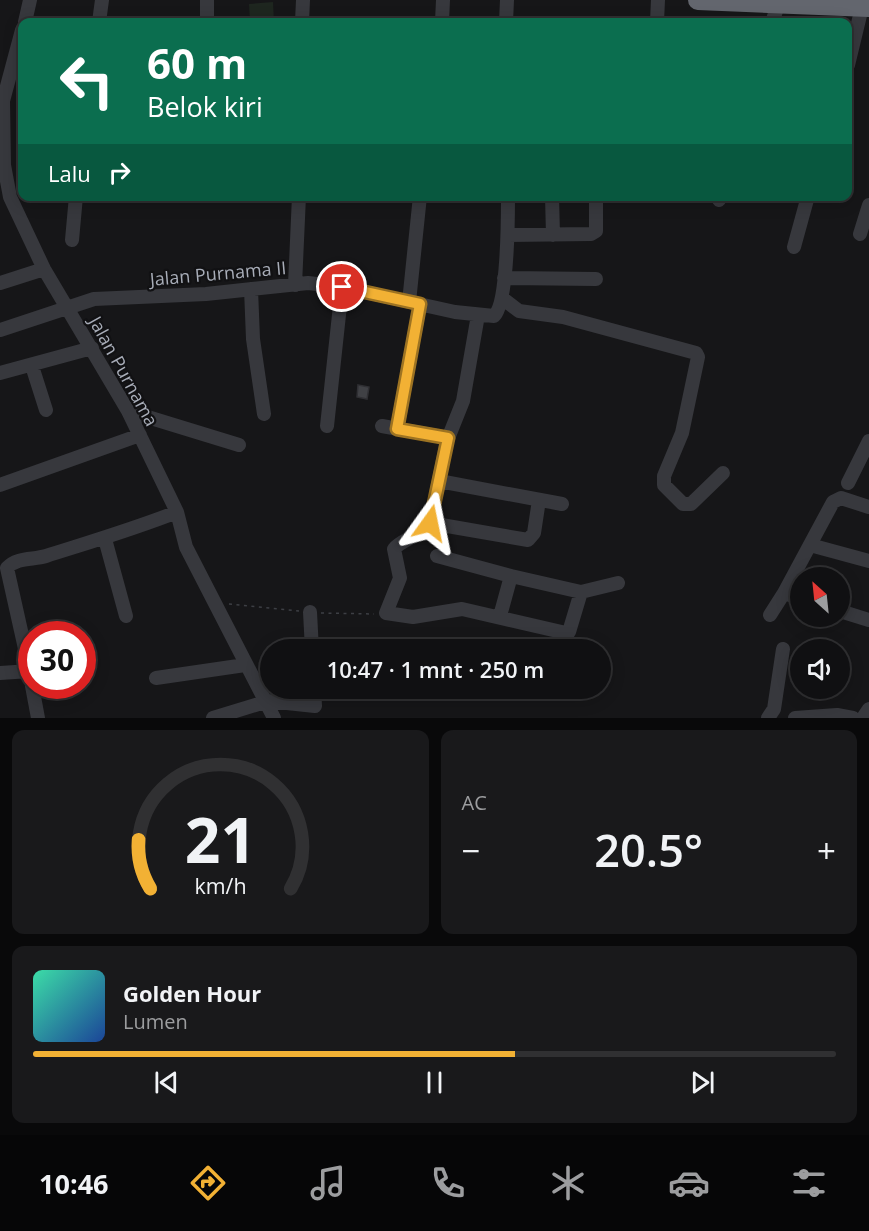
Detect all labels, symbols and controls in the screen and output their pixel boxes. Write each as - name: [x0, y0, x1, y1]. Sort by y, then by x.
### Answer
- text: 60 m: [147, 34, 247, 91]
- icon: left: [48, 42, 126, 120]
- text: Belok kiri: [147, 88, 263, 125]
- icon: right: [103, 156, 136, 189]
- text: Lalu: [48, 158, 91, 188]
- street label: Jalan Purnama II: [147, 255, 287, 291]
- pin: [316, 261, 367, 312]
- icon: arrive: [325, 270, 358, 303]
- street label: Jalan Purnama: [83, 310, 164, 430]
- position arrow: [398, 491, 462, 555]
- north arrow: [790, 567, 850, 627]
- map controls: [790, 567, 850, 699]
- speed limit sign: 30: [18, 621, 96, 699]
- button: sound: [790, 639, 850, 699]
- text: 10:47 · 1 mnt · 250 m: [327, 654, 544, 684]
- text: AC: [462, 789, 487, 816]
- text: 21: [185, 796, 256, 881]
- text: 20.5°: [594, 819, 703, 880]
- text: −: [462, 828, 480, 873]
- text: +: [817, 828, 836, 873]
- text: km/h: [194, 871, 246, 900]
- text: Golden Hour: [123, 978, 261, 1008]
- text: Lumen: [123, 1008, 188, 1035]
- icon: previous: [150, 1066, 183, 1099]
- icon: pause: [418, 1066, 451, 1099]
- icon: next: [686, 1066, 719, 1099]
- icon: directions: [187, 1162, 229, 1204]
- icon: music: [307, 1162, 349, 1204]
- icon: phone: [427, 1162, 469, 1204]
- icon: climate: [547, 1162, 589, 1204]
- icon: car: [668, 1162, 710, 1204]
- icon: filters: [788, 1162, 830, 1204]
- text: 10:46: [39, 1165, 109, 1202]

